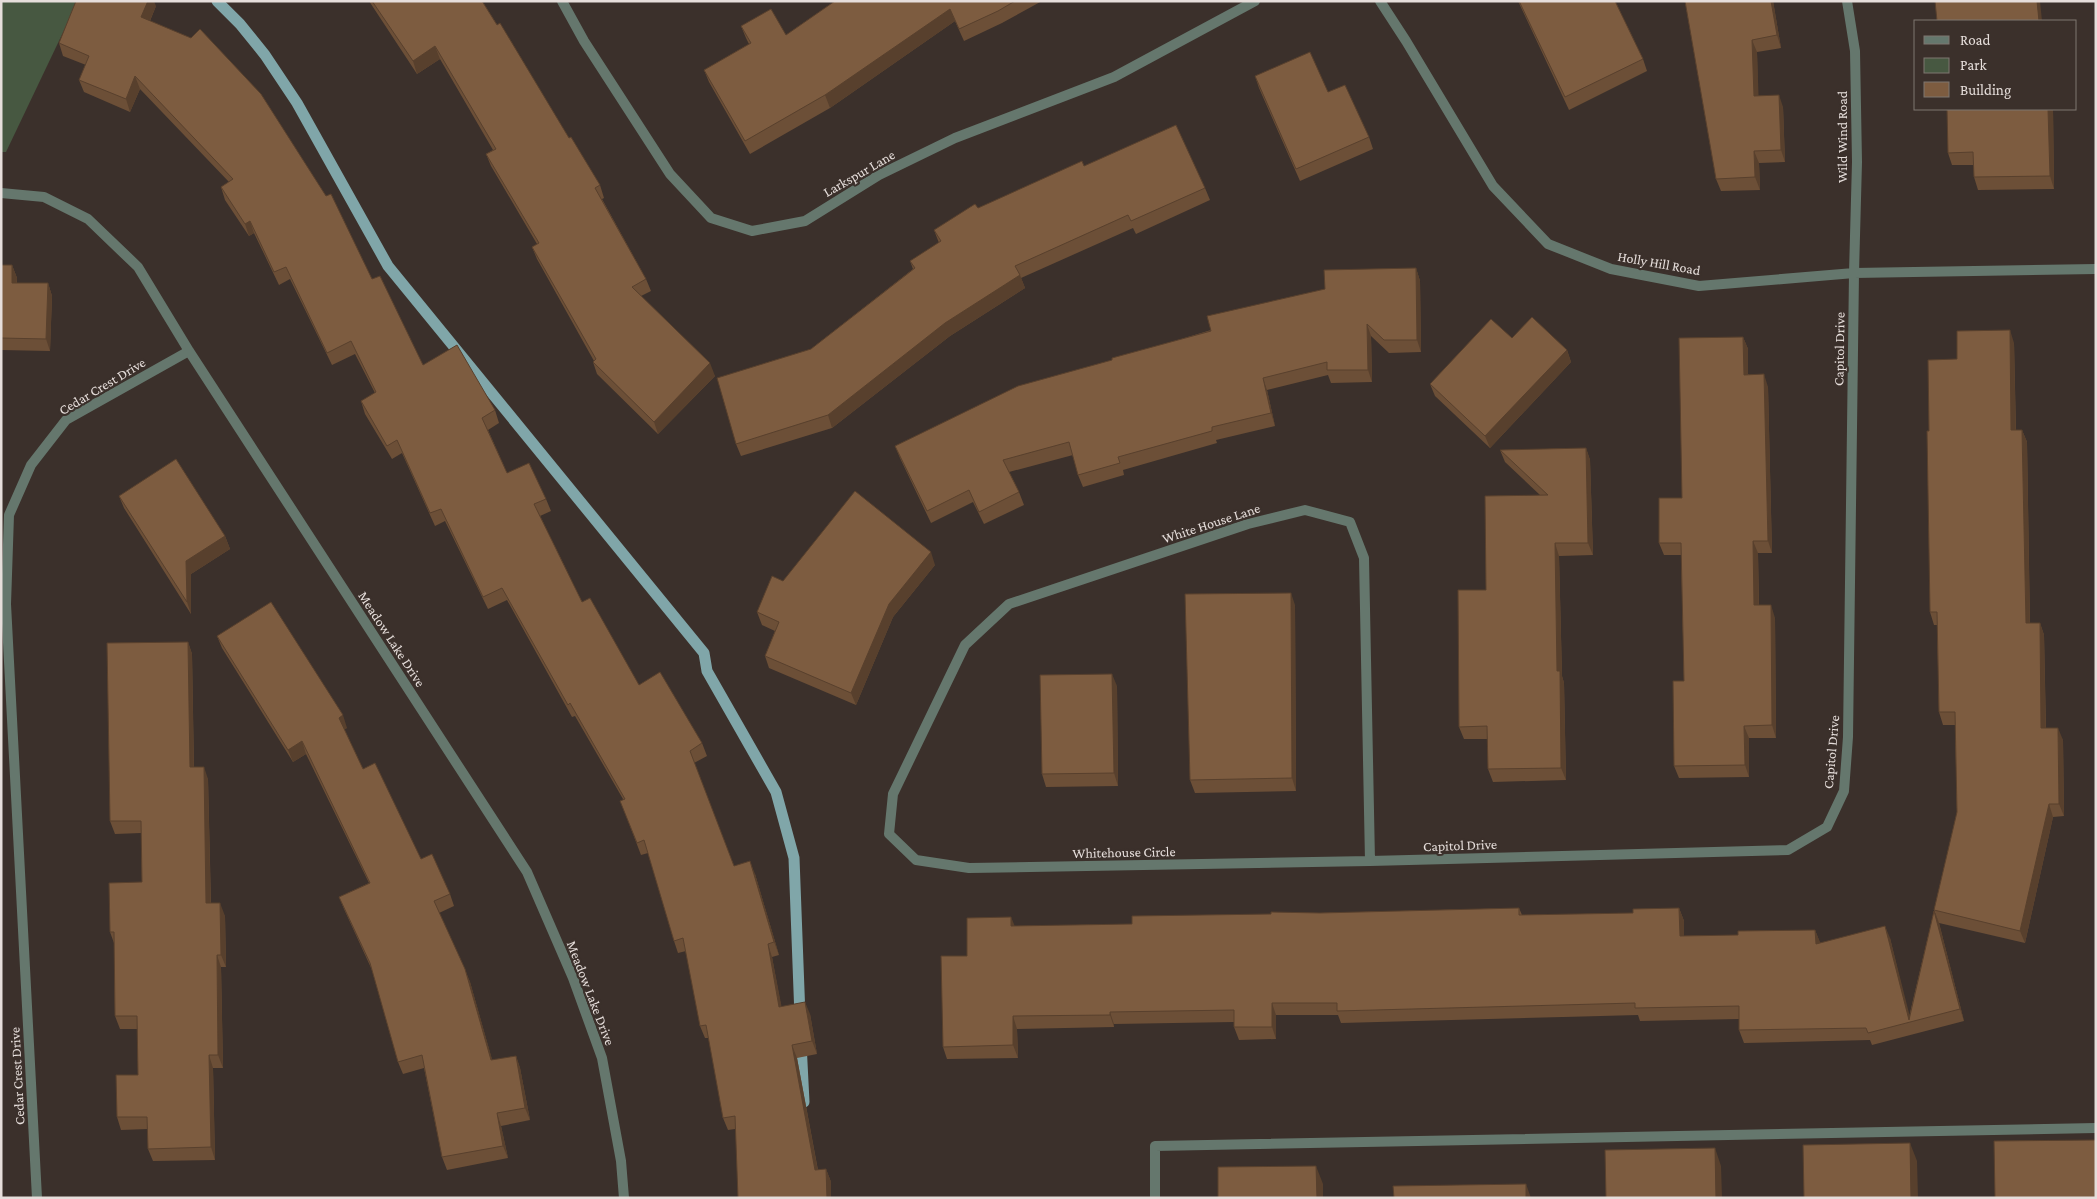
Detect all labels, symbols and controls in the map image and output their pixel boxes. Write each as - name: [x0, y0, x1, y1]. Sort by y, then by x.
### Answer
- legend: [1914, 20, 2077, 110]
- text: Road: [1960, 32, 1991, 48]
- text: Park: [1960, 57, 1987, 73]
- text: Building: [1960, 82, 2011, 99]
- street label: Wild Wind Road: [1834, 90, 1850, 183]
- street label: Larkspur Lane: [820, 146, 898, 200]
- street label: Holly Hill Road: [1616, 248, 1702, 278]
- street label: Capitol Drive: [1830, 312, 1848, 386]
- street label: Cedar Crest Drive: [56, 354, 148, 418]
- street label: White House Lane: [1160, 500, 1262, 546]
- street label: Meadow Lake Drive: [355, 588, 429, 690]
- street label: Capitol Drive: [1820, 714, 1842, 790]
- street label: Capitol Drive: [1423, 836, 1497, 854]
- street label: Whitehouse Circle: [1072, 843, 1176, 861]
- street label: Meadow Lake Drive: [564, 938, 618, 1048]
- street label: Cedar Crest Drive: [6, 1027, 28, 1125]

